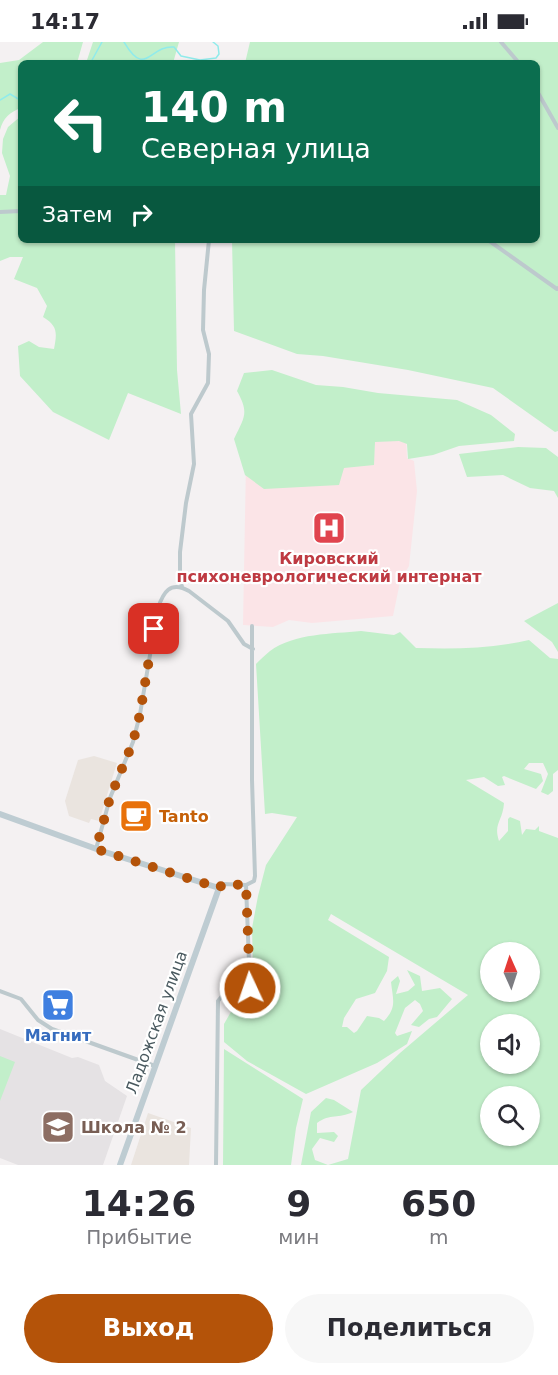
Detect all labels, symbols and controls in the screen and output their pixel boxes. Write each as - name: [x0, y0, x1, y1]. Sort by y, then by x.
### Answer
- text: 14:17: [30, 9, 100, 34]
- text: 140 m: [141, 83, 287, 132]
- icon: left: [42, 84, 120, 162]
- text: Северная улица: [141, 133, 371, 164]
- icon: right: [125, 198, 158, 231]
- text: Затем: [42, 202, 113, 227]
- hospital icon: Кировский психоневрологический интернат: [311, 510, 347, 546]
- place label: Кировский психоневрологический интернат: [177, 549, 482, 586]
- pin: [128, 603, 179, 654]
- icon: arrive: [137, 612, 170, 645]
- cafe icon: Tanto: [118, 798, 154, 834]
- place label: Tanto: [159, 807, 209, 826]
- north arrow: [480, 942, 540, 1002]
- map controls: [480, 942, 540, 1146]
- street label: Ладожская улица: [122, 948, 191, 1096]
- position arrow: [218, 956, 282, 1020]
- supermarket icon: Магнит: [40, 987, 76, 1023]
- button: sound: [480, 1014, 540, 1074]
- place label: Магнит: [25, 1026, 92, 1045]
- button: search: [480, 1086, 540, 1146]
- school or university icon: Школа № 2: [40, 1109, 76, 1145]
- place label: Школа № 2: [81, 1118, 187, 1137]
- text: 14:26: [82, 1183, 196, 1224]
- text: 9: [286, 1183, 311, 1224]
- text: 650: [401, 1183, 476, 1224]
- text: Прибытие: [86, 1225, 192, 1249]
- text: мин: [278, 1225, 319, 1249]
- text: m: [429, 1225, 448, 1249]
- button: Выход: [24, 1294, 273, 1363]
- button: Поделиться: [285, 1294, 534, 1363]

